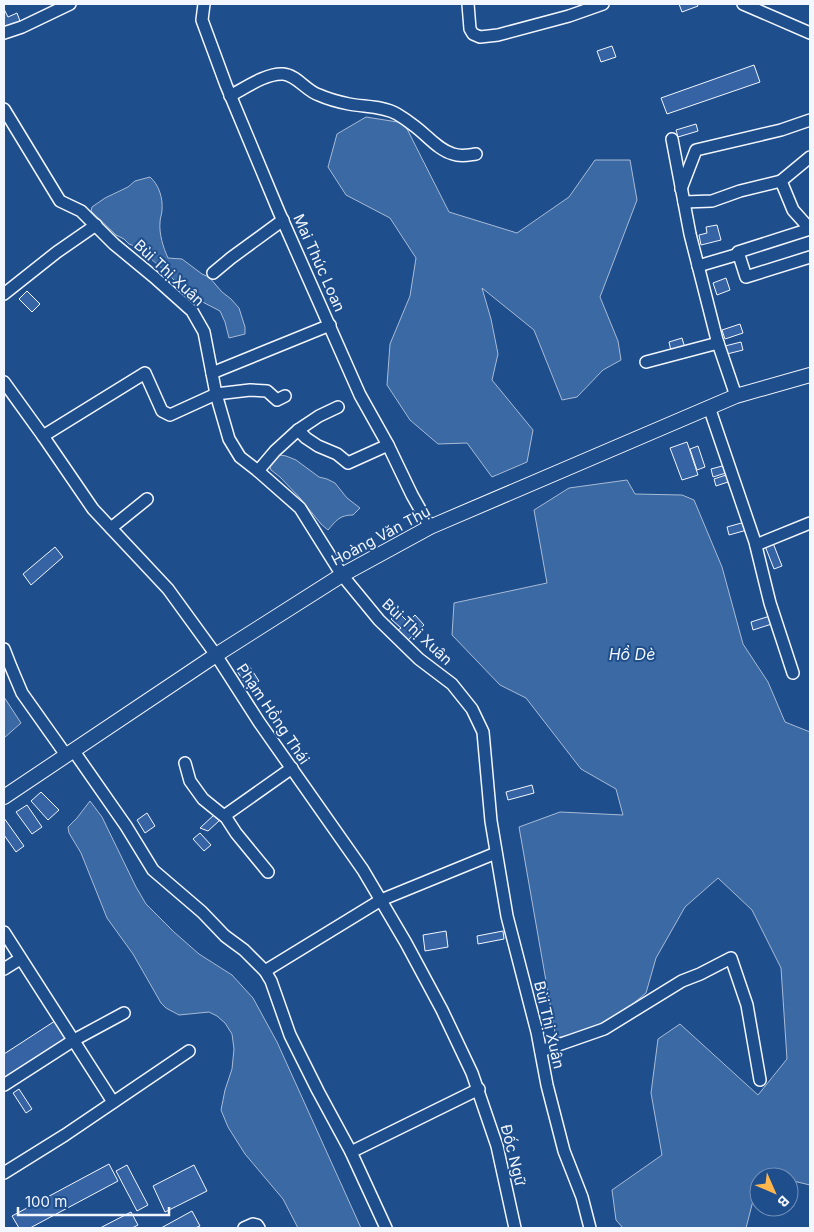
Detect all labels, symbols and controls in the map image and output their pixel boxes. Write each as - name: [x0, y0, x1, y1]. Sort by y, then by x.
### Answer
- street label: Mai Thúc Loan: [289, 211, 349, 315]
- street label: Bùi Thị Xuân: [130, 235, 208, 310]
- street label: Hoàng Văn Thụ: [328, 501, 434, 570]
- street label: Bùi Thị Xuân: [378, 594, 456, 669]
- water label: Hồ Dè: [609, 644, 655, 664]
- street label: Phạm Hồng Thái: [233, 660, 314, 768]
- street label: Bùi Thị Xuân: [530, 979, 569, 1071]
- street label: Đốc Ngữ: [497, 1122, 530, 1187]
- north arrow: [749, 1167, 799, 1217]
- scale bar: [18, 1184, 169, 1216]
- text: 100 m: [25, 1192, 67, 1211]
- text: B: [774, 1192, 793, 1211]

